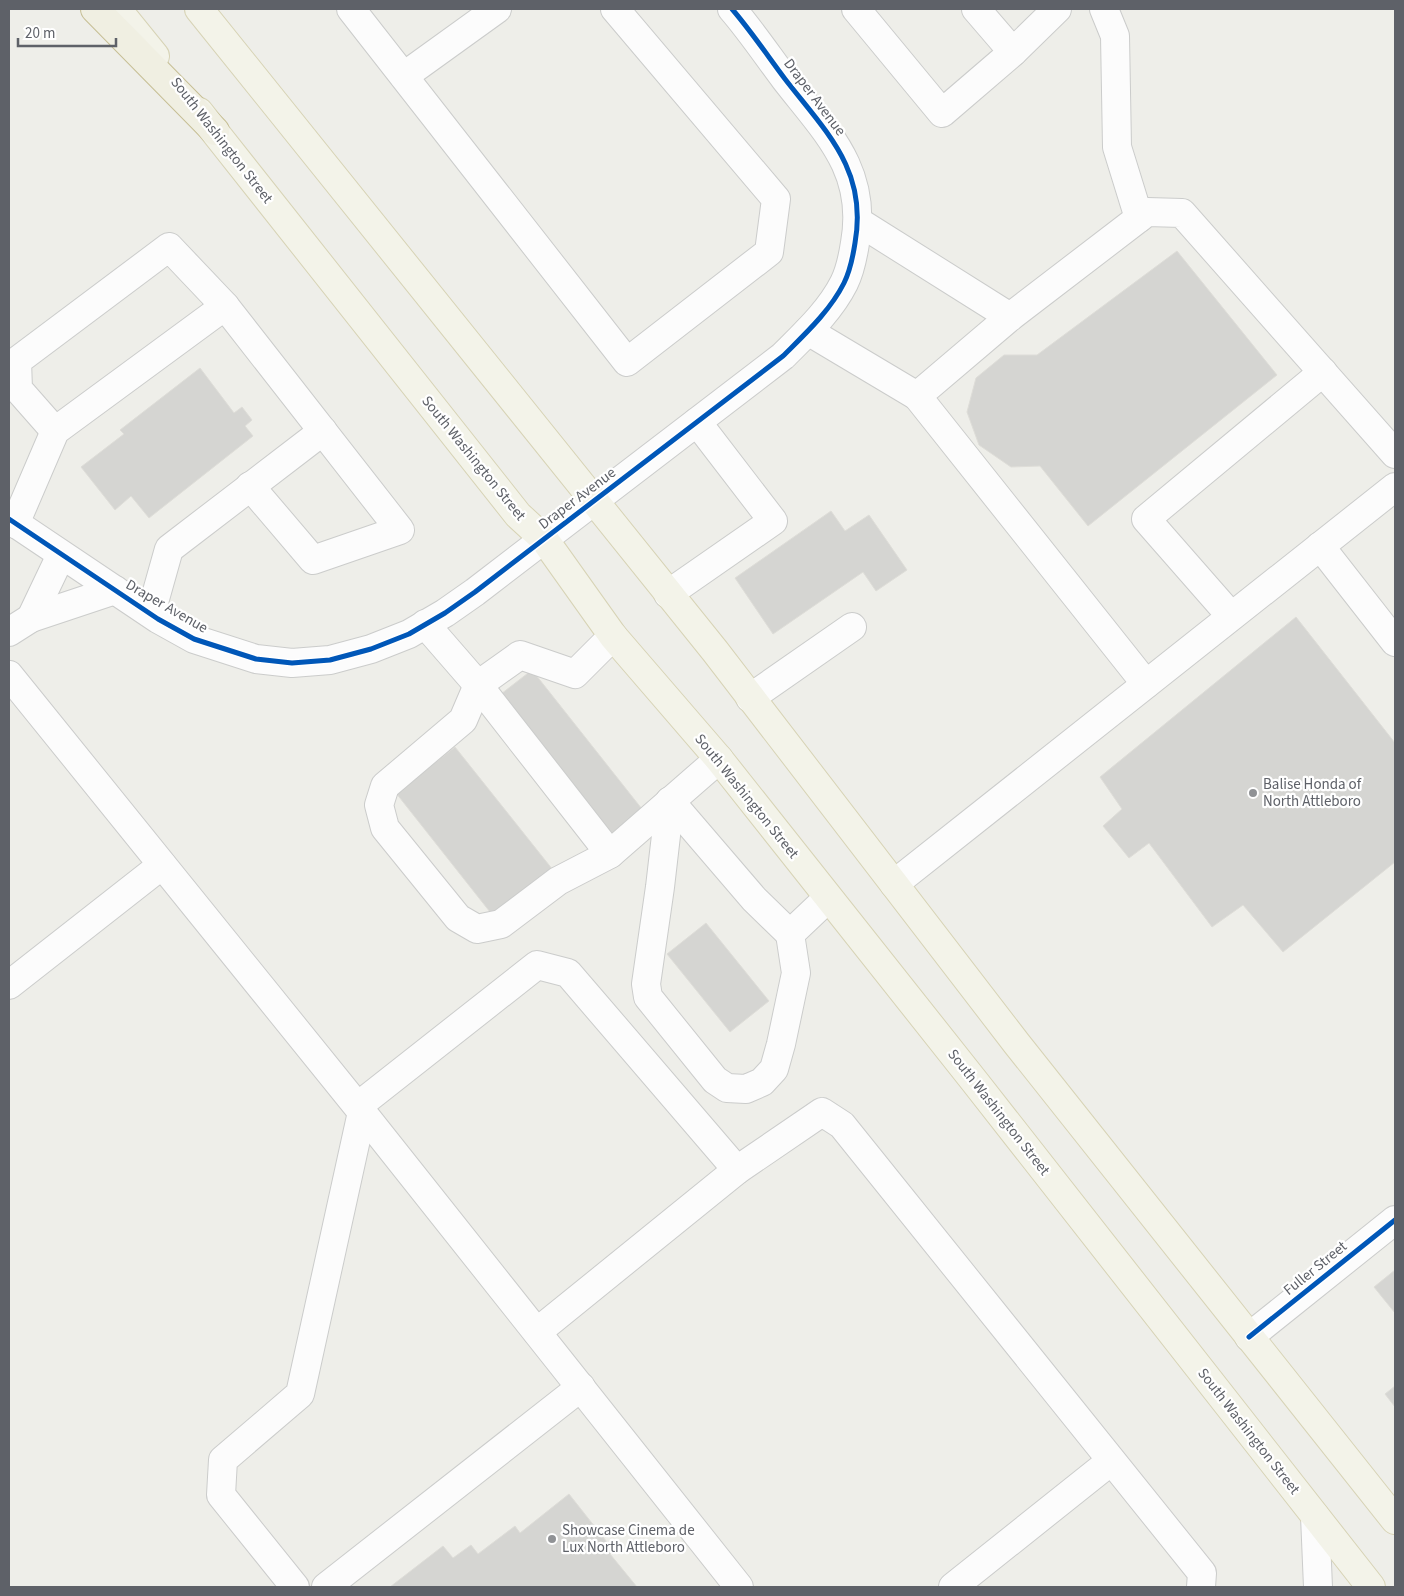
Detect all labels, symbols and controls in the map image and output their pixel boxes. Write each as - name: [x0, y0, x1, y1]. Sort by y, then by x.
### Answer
- scale bar: [18, 15, 115, 47]
- text: 20 m: [25, 23, 55, 44]
- street label: Draper Avenue: [779, 54, 851, 140]
- street label: South Washington Street: [166, 73, 278, 208]
- street label: South Washington Street: [417, 391, 531, 525]
- street label: Draper Avenue: [534, 462, 620, 534]
- street label: Draper Avenue: [122, 574, 212, 638]
- street label: South Washington Street: [690, 729, 804, 863]
- place label: Balise Honda of North Attleboro: [1263, 774, 1362, 812]
- marker: Balise Honda of North Attleboro: [1247, 787, 1259, 799]
- street label: South Washington Street: [943, 1045, 1055, 1180]
- street label: Fuller Street: [1279, 1236, 1352, 1301]
- street label: South Washington Street: [1193, 1364, 1305, 1499]
- place label: Showcase Cinema de Lux North Attleboro: [562, 1520, 695, 1558]
- marker: Showcase Cinema de Lux North Attleboro: [546, 1533, 558, 1545]

